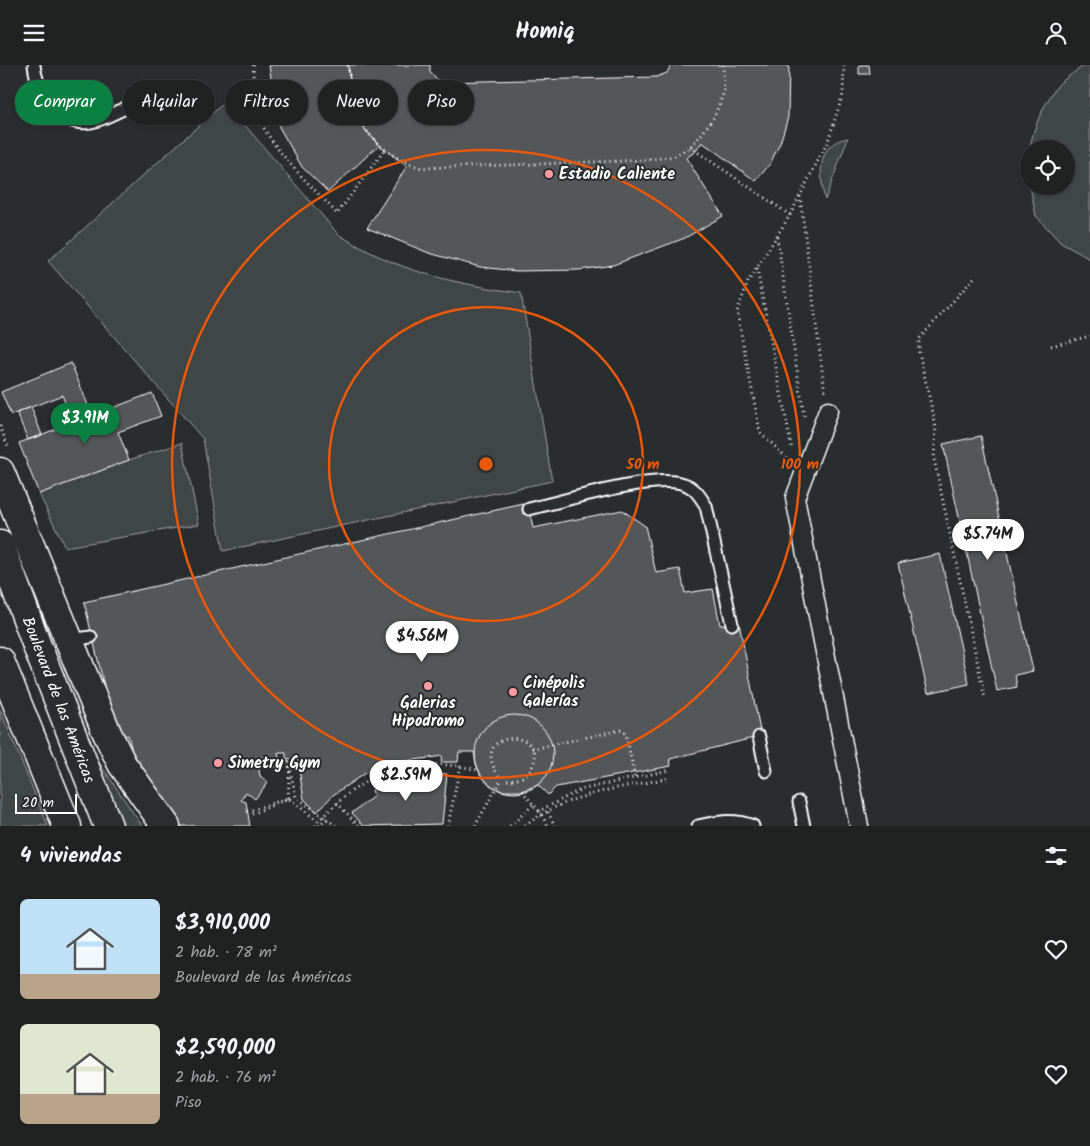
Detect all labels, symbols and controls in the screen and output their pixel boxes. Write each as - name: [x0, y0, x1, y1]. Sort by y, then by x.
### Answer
- text: Homiq: [515, 15, 575, 50]
- icon: menu: [20, 19, 48, 47]
- icon: person: [1042, 19, 1070, 47]
- chip: Comprar: [15, 80, 113, 125]
- chip: Alquilar: [123, 80, 215, 125]
- chip: Filtros: [225, 80, 308, 125]
- chip: Nuevo: [318, 80, 398, 125]
- chip: Piso: [408, 80, 474, 125]
- map controls: [1020, 140, 1075, 195]
- button: locate: [1020, 140, 1075, 195]
- place label: Estadio Caliente: [559, 162, 675, 187]
- marker: Estadio Caliente: [543, 168, 555, 180]
- pin: $3.91M: [44, 403, 126, 445]
- text: $3.91M: [61, 406, 109, 431]
- text: 50 m: [625, 453, 660, 477]
- text: 100 m: [781, 453, 819, 477]
- centre of rings: [477, 455, 495, 473]
- pin: $5.74M: [947, 519, 1029, 561]
- text: $5.74M: [963, 522, 1013, 547]
- street label: Boulevard de las Américas: [15, 613, 101, 787]
- pin: $4.56M: [381, 621, 463, 663]
- text: $4.56M: [397, 624, 447, 649]
- place label: Cinépolis Galerías: [523, 671, 585, 714]
- marker: Galerias Hipodromo: [422, 680, 434, 692]
- marker: Cinépolis Galerías: [507, 686, 519, 698]
- place label: Galerias Hipodromo: [392, 691, 464, 734]
- place label: Simetry Gym: [228, 751, 320, 776]
- marker: Simetry Gym: [212, 757, 224, 769]
- pin: $2.59M: [365, 759, 447, 802]
- text: $2.59M: [381, 763, 431, 788]
- scale bar: [15, 791, 78, 814]
- text: 20 m: [22, 792, 54, 814]
- text: 4 viviendas: [20, 840, 122, 873]
- icon: filters: [1042, 842, 1070, 870]
- text: $3,910,000: [175, 907, 270, 940]
- icon: home: [60, 919, 120, 979]
- icon: heart: [1042, 935, 1070, 963]
- text: 2 hab. · 78 m²: [175, 940, 277, 965]
- text: Boulevard de las Américas: [175, 965, 351, 990]
- text: $2,590,000: [175, 1032, 275, 1065]
- icon: home: [60, 1044, 120, 1104]
- icon: heart: [1042, 1060, 1070, 1088]
- text: 2 hab. · 76 m²: [175, 1065, 276, 1090]
- text: Piso: [175, 1090, 202, 1115]

